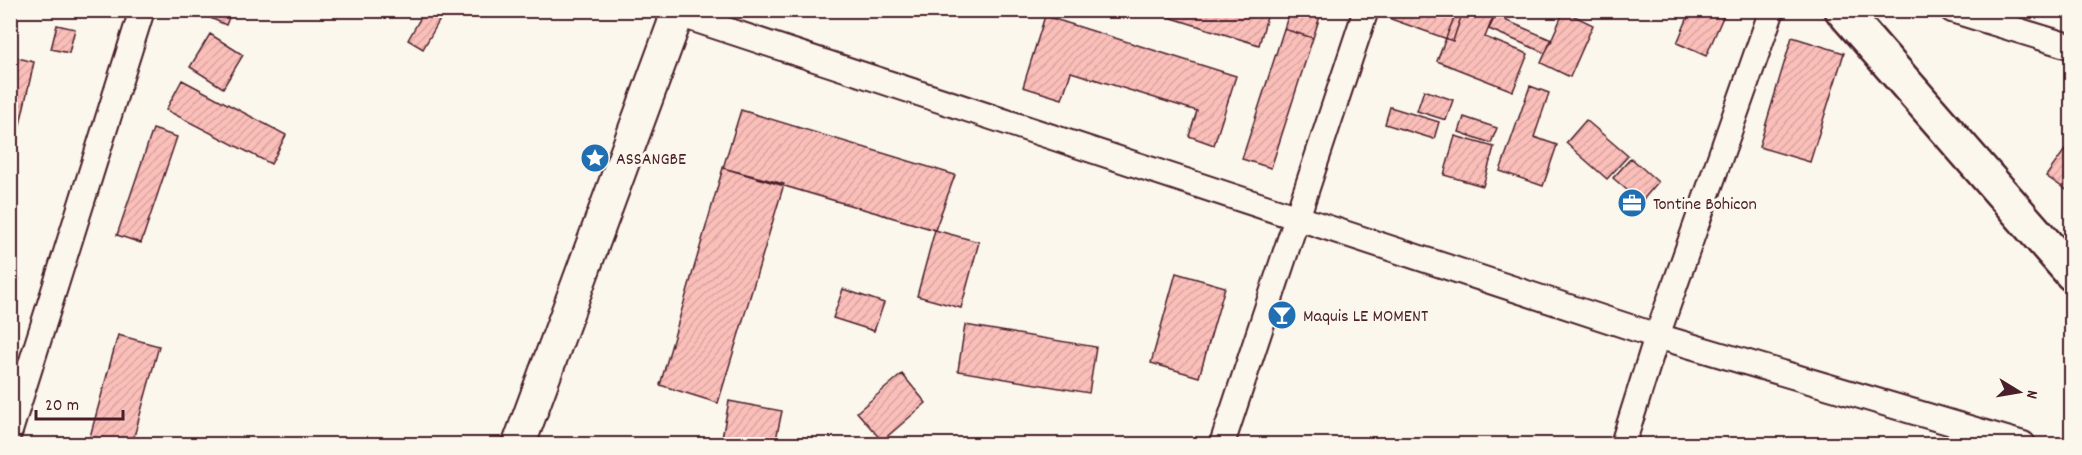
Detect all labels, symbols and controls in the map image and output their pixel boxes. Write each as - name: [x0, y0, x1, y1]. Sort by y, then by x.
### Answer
- place icon: ASSANGBE: [579, 142, 611, 174]
- place label: ASSANGBE: [616, 148, 686, 173]
- office icon: Tontine Bohicon: [1616, 187, 1648, 219]
- place label: Tontine Bohicon: [1653, 193, 1757, 218]
- bar icon: Maquis LE MOMENT: [1266, 299, 1298, 331]
- place label: Maquis LE MOMENT: [1303, 305, 1428, 330]
- north arrow: [1989, 362, 2049, 422]
- scale bar: [36, 383, 123, 421]
- text: N: [2019, 388, 2043, 401]
- text: 20 m: [45, 394, 79, 419]

